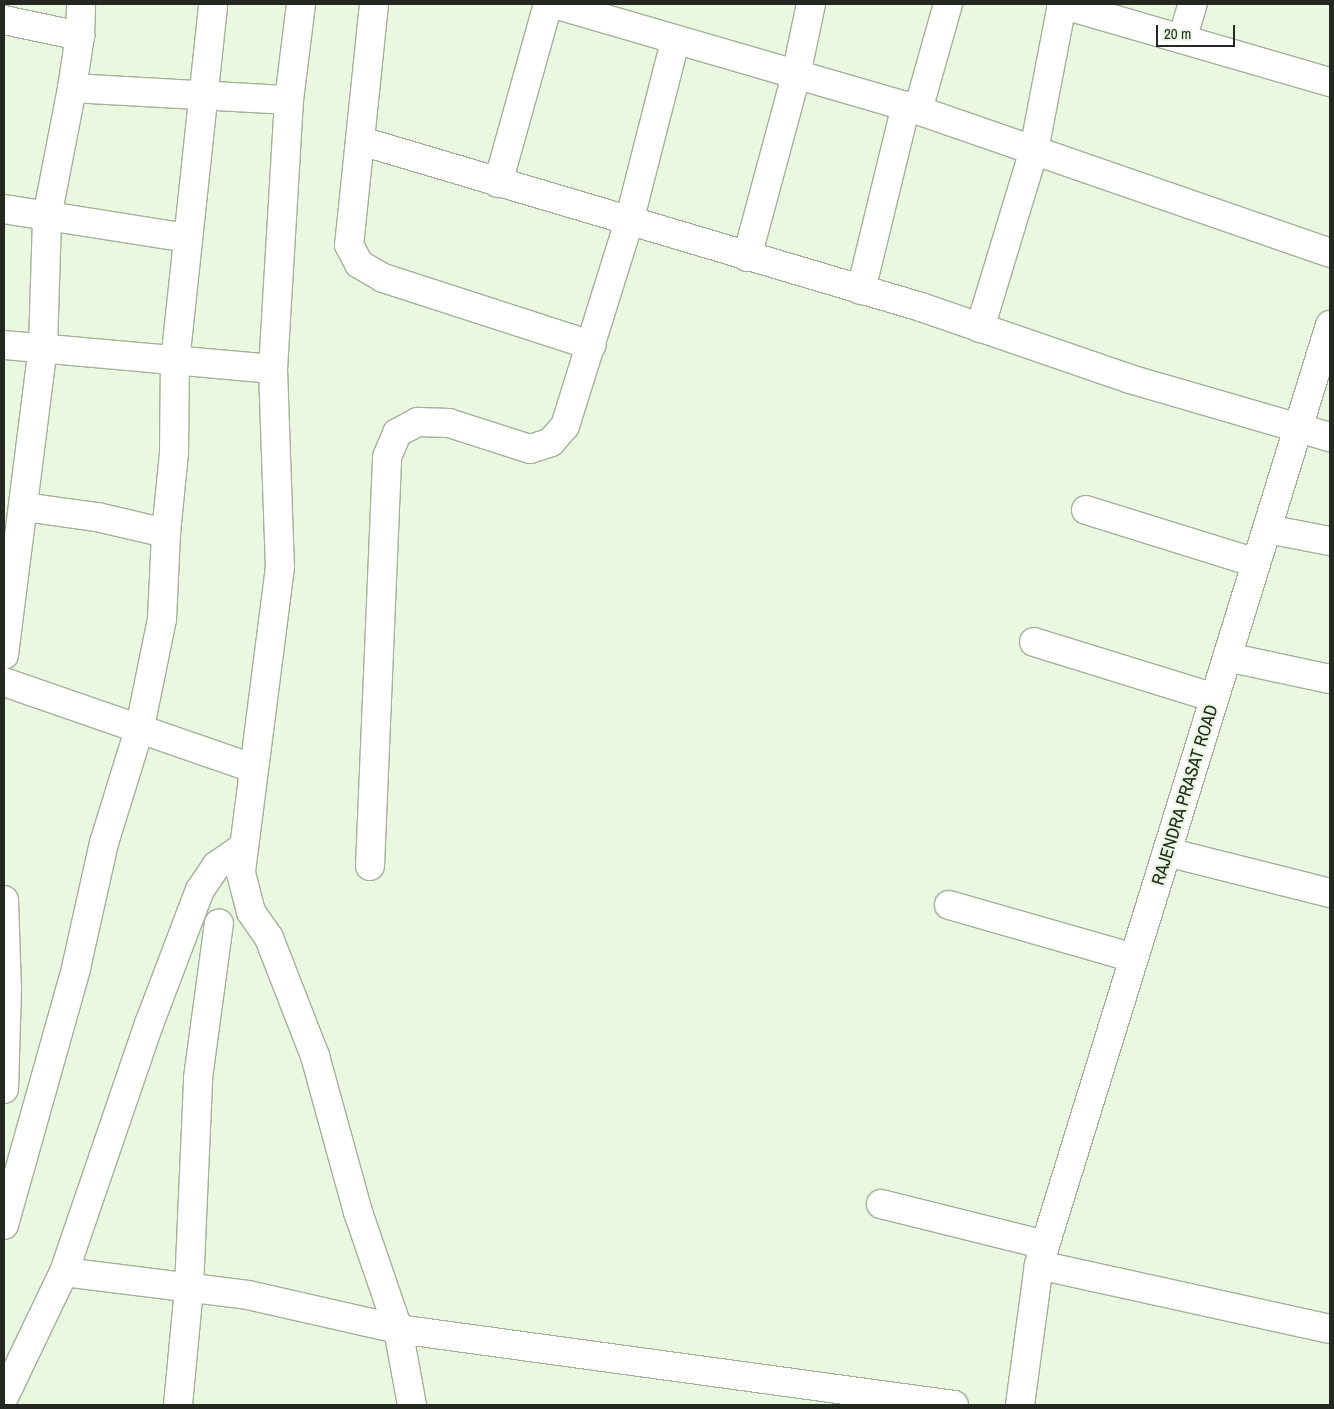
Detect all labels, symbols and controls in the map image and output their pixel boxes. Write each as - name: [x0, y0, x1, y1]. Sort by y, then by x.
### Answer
- scale bar: [1159, 15, 1238, 47]
- text: 20 m: [1164, 23, 1191, 44]
- street label: RAJENDRA PRASAT ROAD: [1147, 702, 1223, 888]

